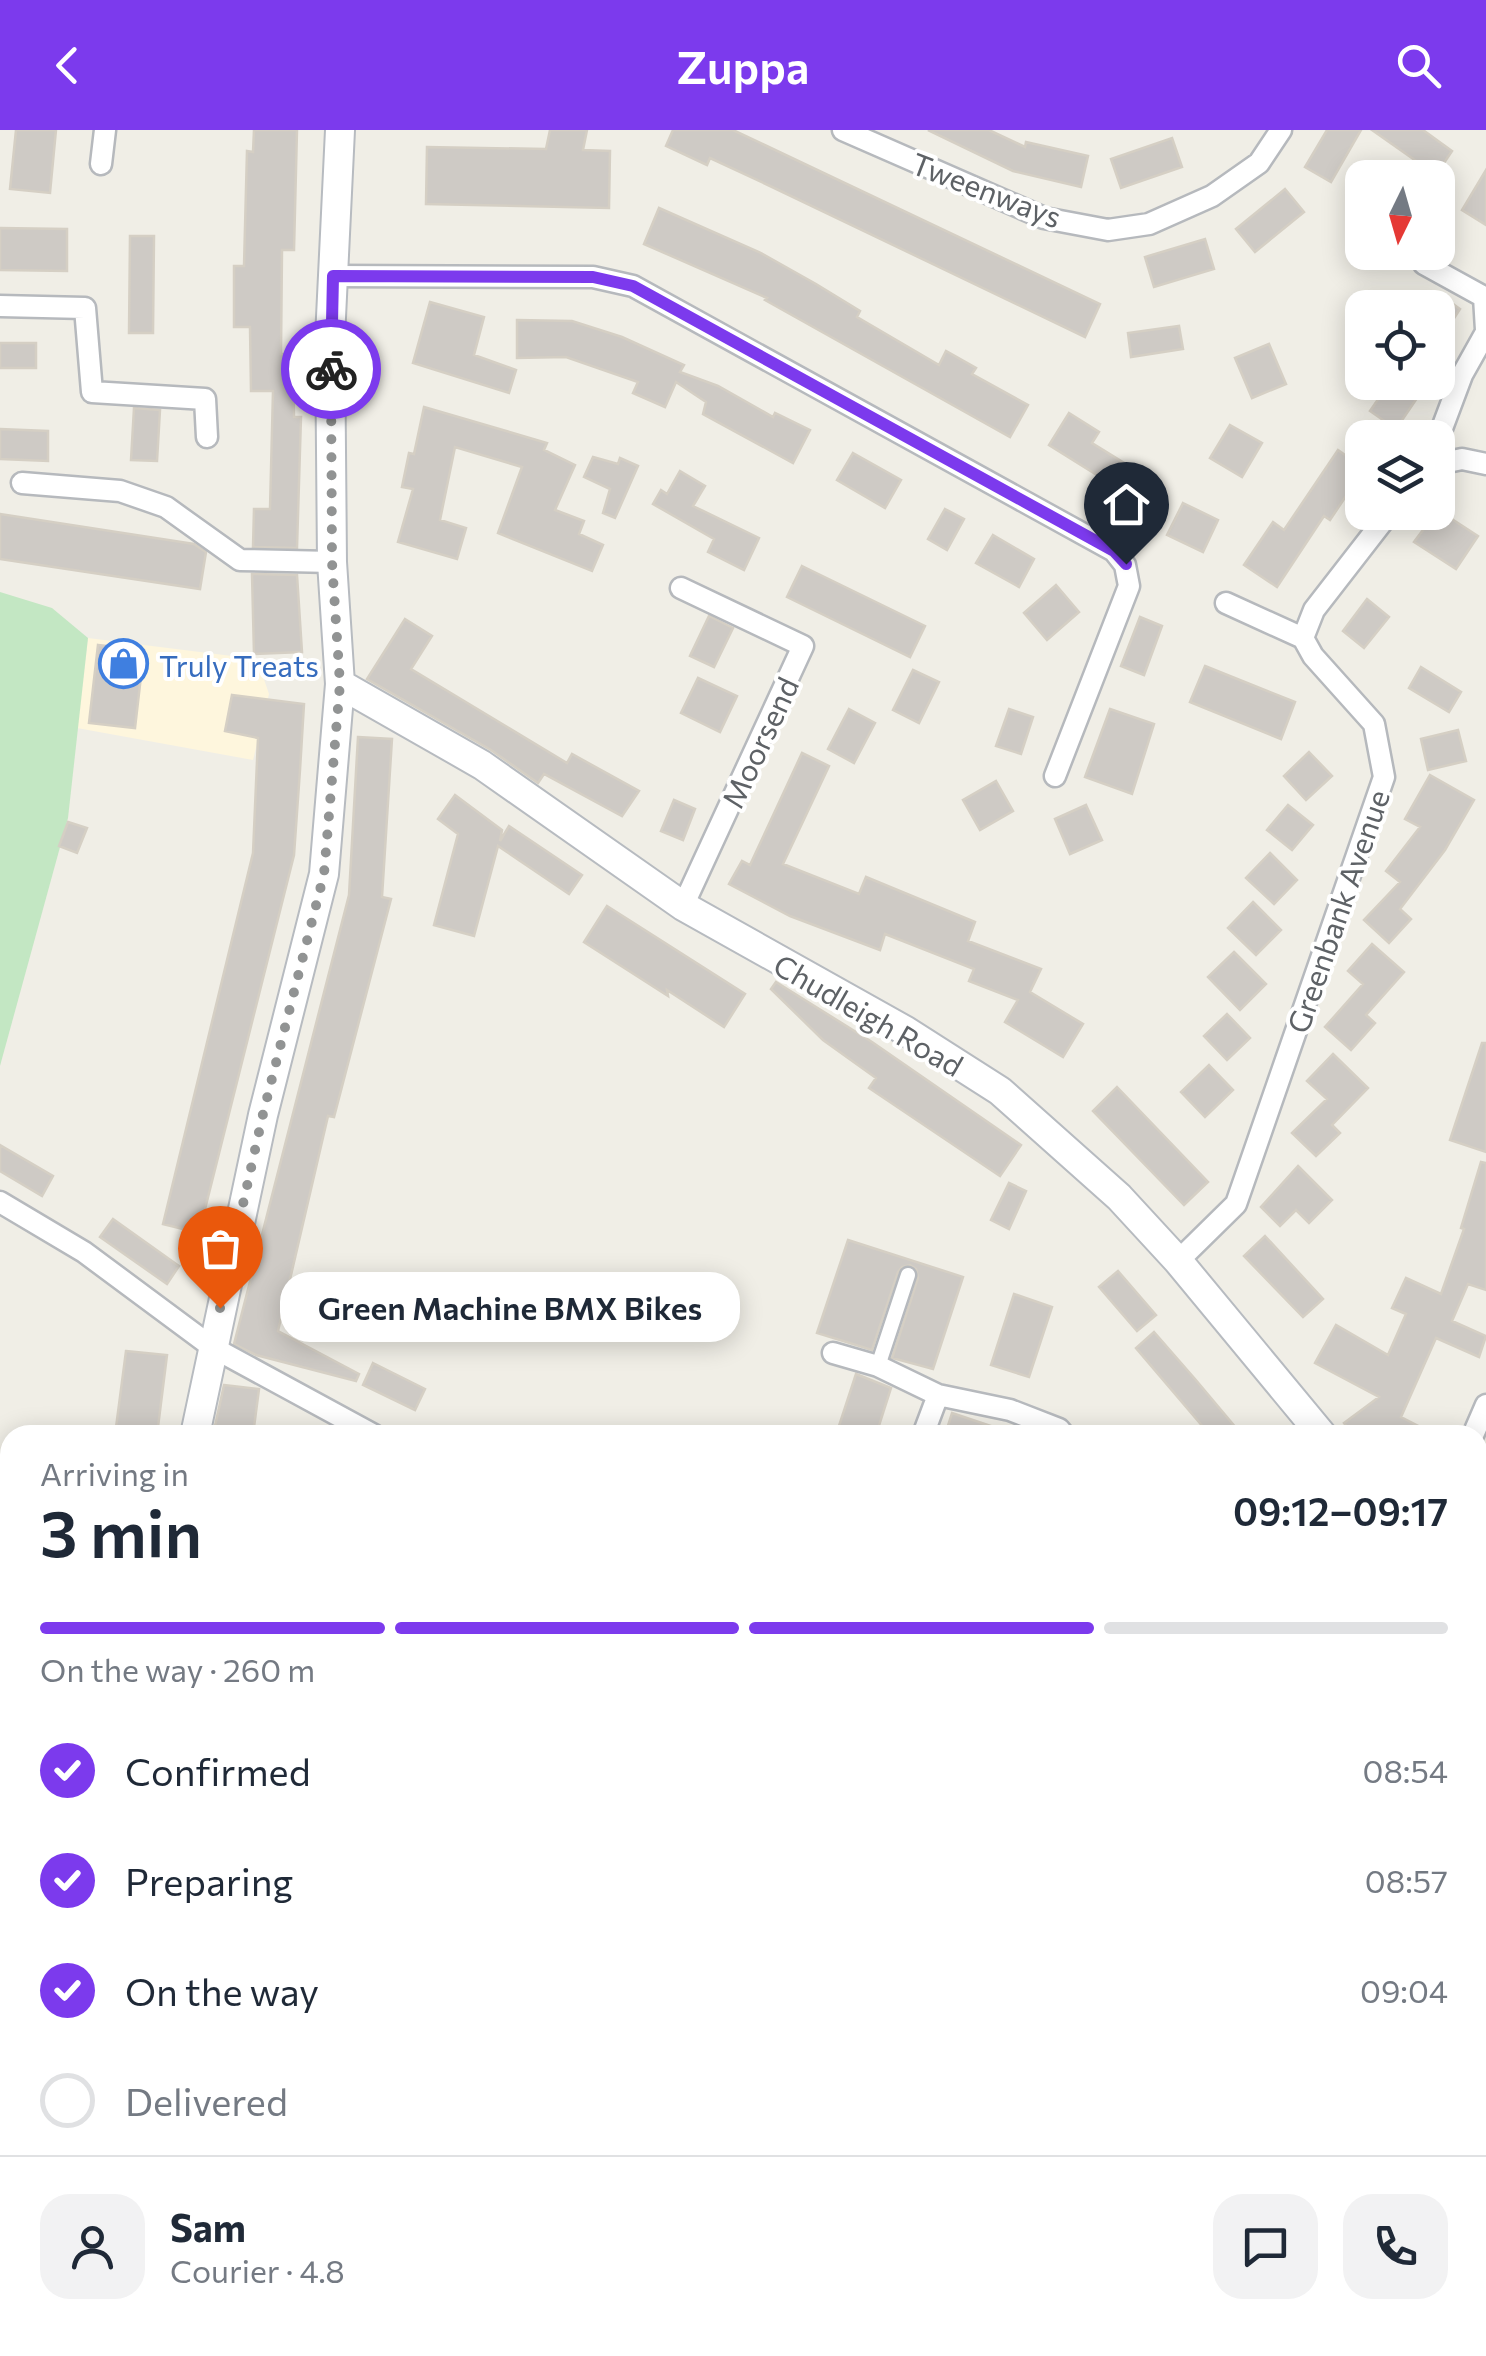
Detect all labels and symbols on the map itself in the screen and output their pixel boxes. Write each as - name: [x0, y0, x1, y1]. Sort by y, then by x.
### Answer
- street label: Tweenways: [907, 144, 1067, 234]
- north arrow: [1345, 160, 1455, 270]
- courier: [281, 319, 381, 419]
- pin: [1084, 462, 1169, 565]
- shop icon: Truly Treats: [98, 638, 150, 690]
- place label: Truly Treats: [159, 646, 319, 683]
- street label: Moorsend: [713, 671, 805, 813]
- street label: Greenbank Avenue: [1278, 784, 1396, 1038]
- street label: Chudleigh Road: [768, 945, 970, 1083]
- pin: [178, 1206, 263, 1309]
- callout: Green Machine BMX Bikes: [280, 1273, 740, 1343]

